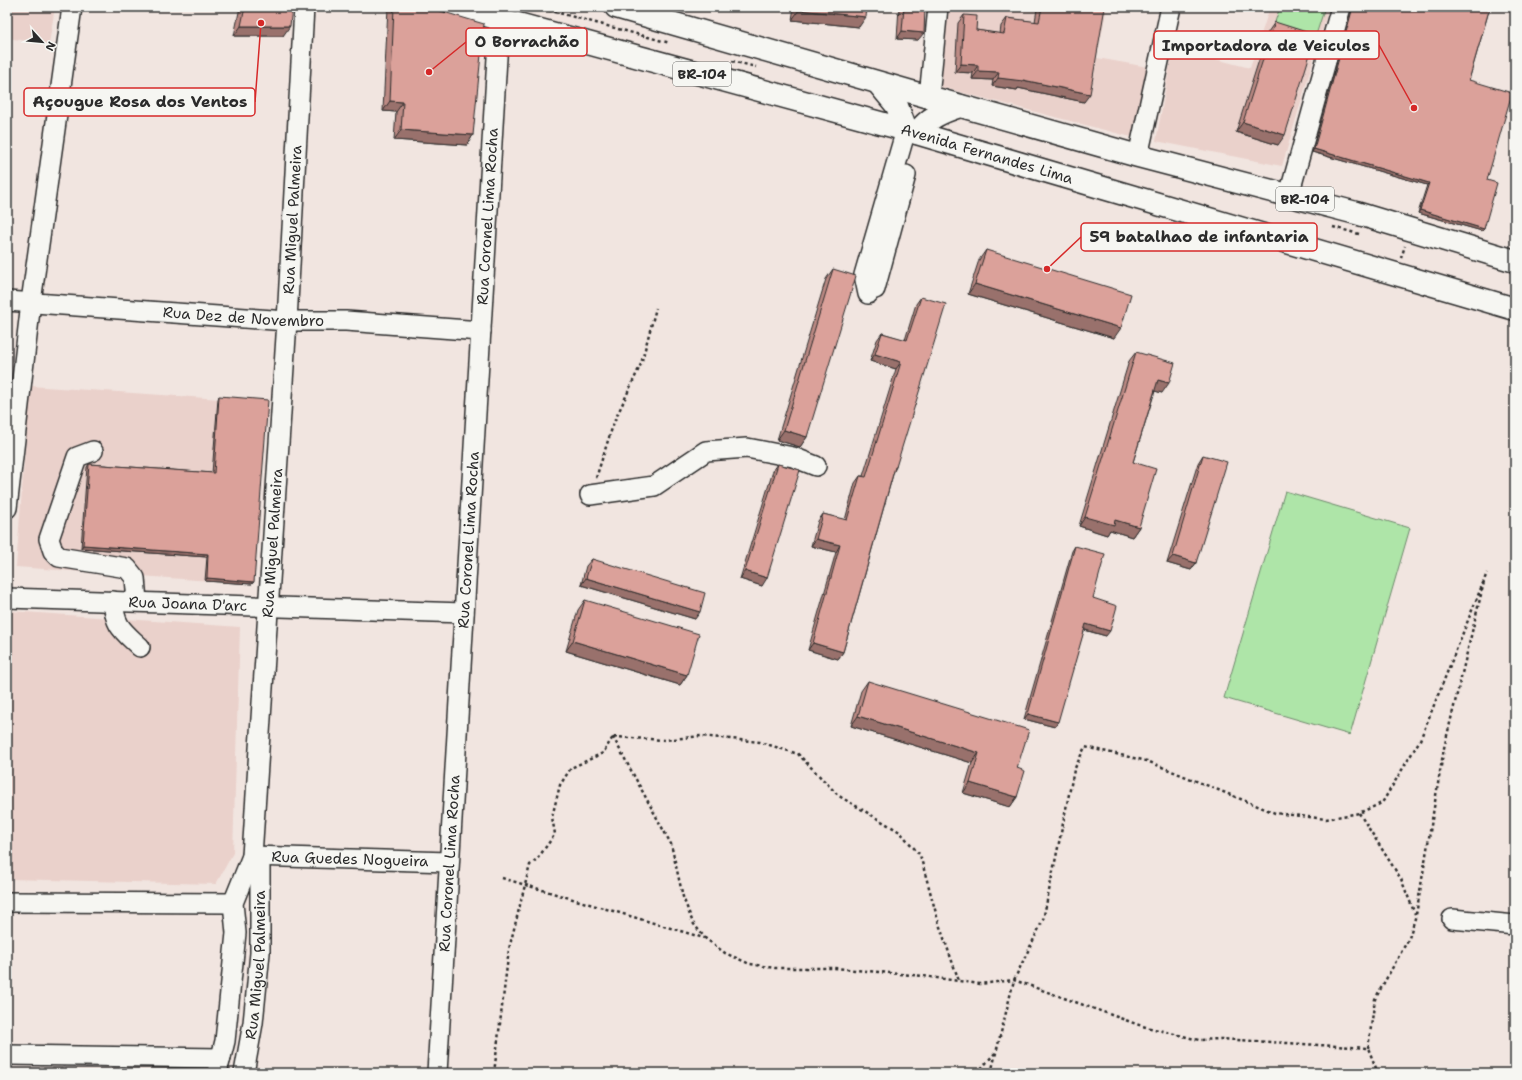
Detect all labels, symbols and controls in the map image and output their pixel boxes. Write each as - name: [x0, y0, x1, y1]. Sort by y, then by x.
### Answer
- north arrow: [22, 22, 62, 62]
- callout: O Borrachão: [466, 28, 587, 56]
- text: O Borrachão: [475, 31, 579, 52]
- callout: Importadora de Veiculos: [1154, 31, 1379, 59]
- text: Importadora de Veiculos: [1162, 35, 1370, 56]
- text: N: [42, 39, 59, 54]
- road number: BR-104: [673, 62, 731, 86]
- callout: Açougue Rosa dos Ventos: [24, 88, 255, 116]
- text: Açougue Rosa dos Ventos: [33, 91, 247, 112]
- street label: Avenida Fernandes Lima: [899, 119, 1076, 189]
- street label: Rua Coronel Lima Rocha: [472, 127, 503, 306]
- street label: Rua Miguel Palmeira: [278, 144, 307, 295]
- road number: BR-104: [1276, 187, 1334, 211]
- callout: 59 batalhao de infantaria: [1081, 223, 1317, 251]
- text: 59 batalhao de infantaria: [1089, 226, 1309, 247]
- street label: Rua Dez de Novembro: [162, 302, 324, 331]
- street label: Rua Coronel Lima Rocha: [453, 450, 484, 629]
- street label: Rua Miguel Palmeira: [258, 467, 287, 618]
- street label: Rua Joana D'arc: [128, 592, 248, 616]
- street label: Rua Coronel Lima Rocha: [434, 774, 465, 953]
- street label: Rua Guedes Nogueira: [271, 847, 429, 871]
- street label: Rua Miguel Palmeira: [240, 890, 270, 1041]

